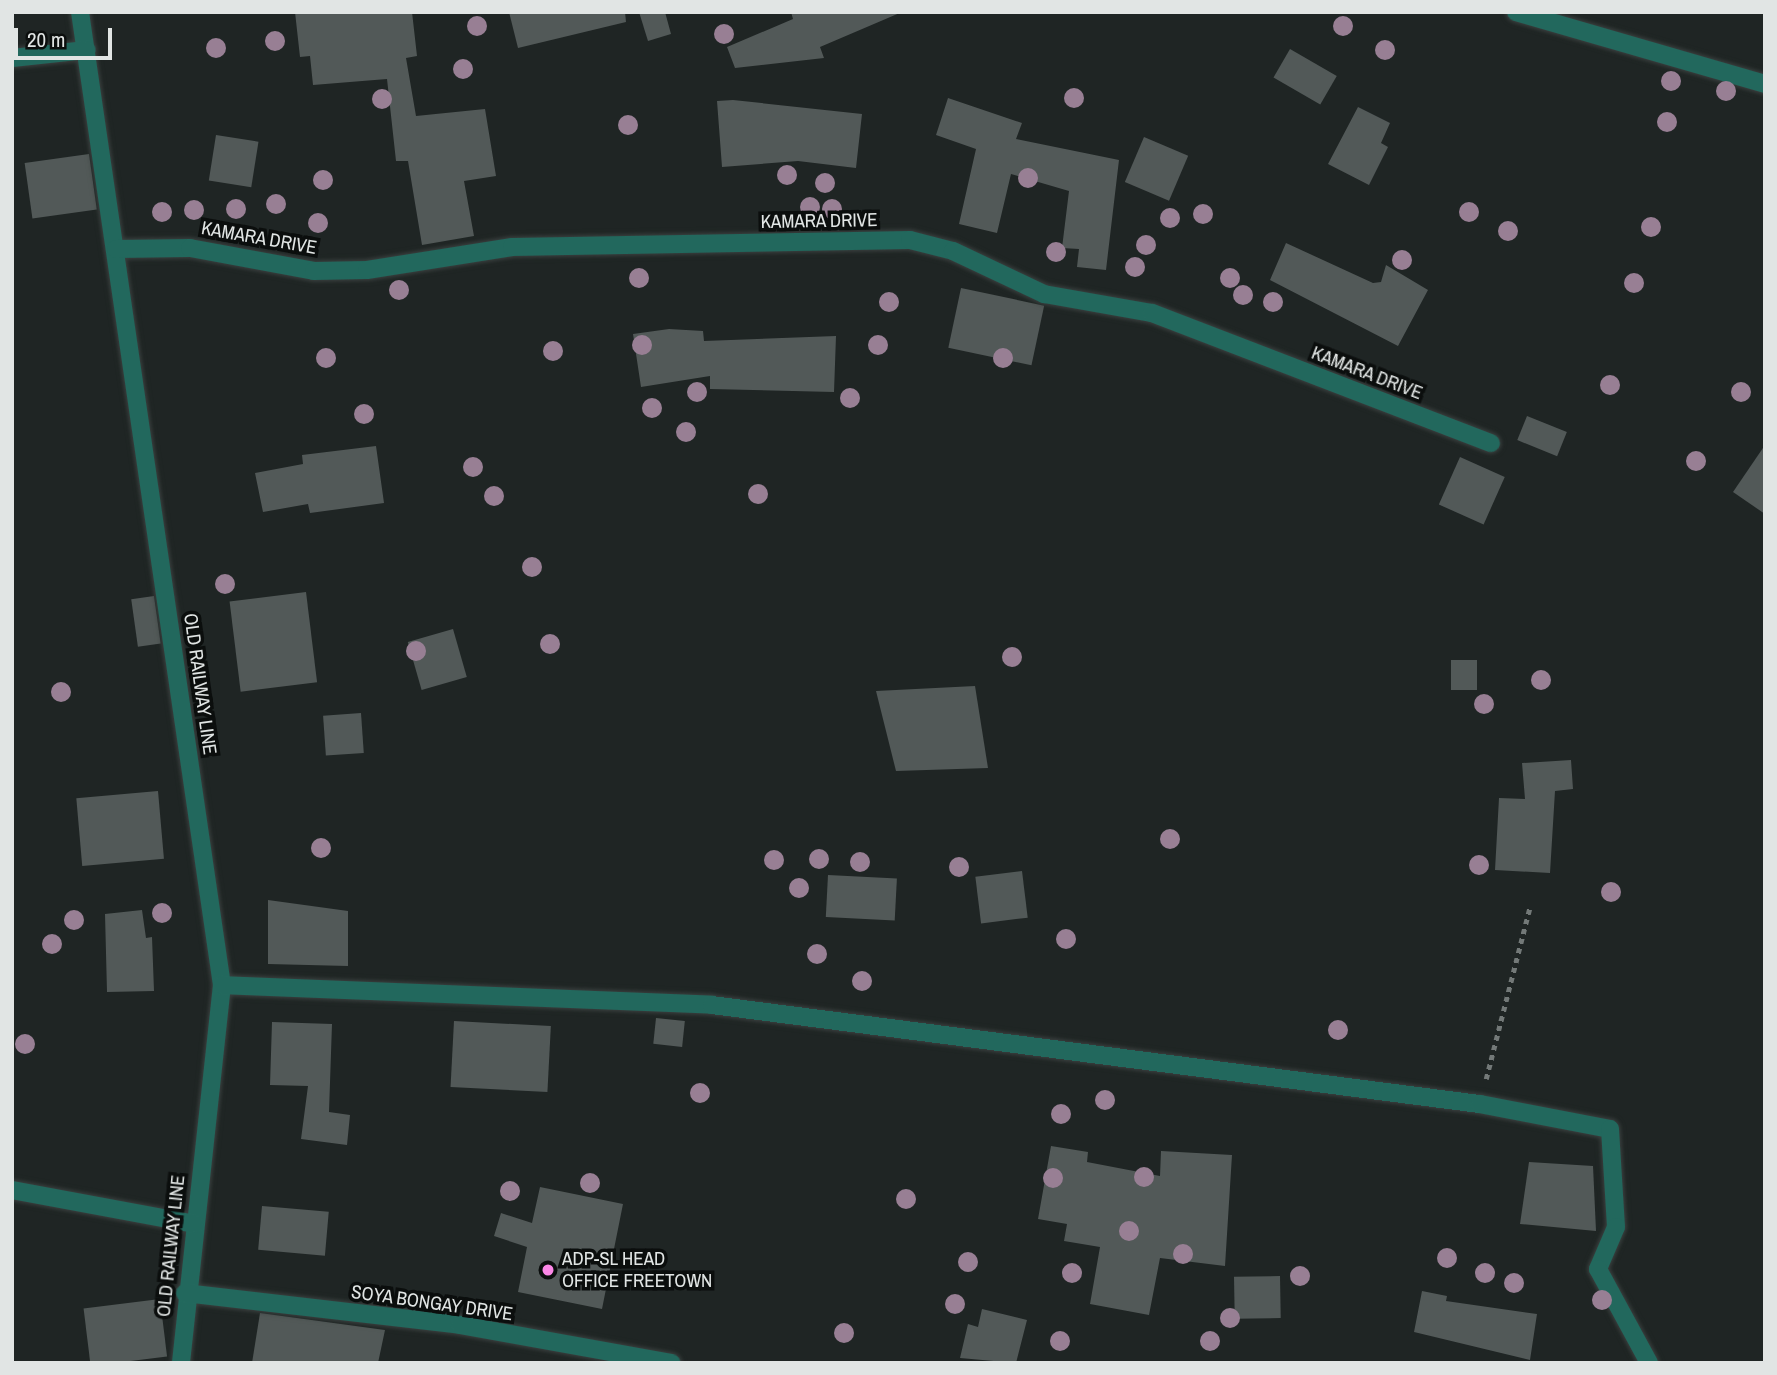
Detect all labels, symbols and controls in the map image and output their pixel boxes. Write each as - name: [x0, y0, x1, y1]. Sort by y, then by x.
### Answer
- scale bar: [18, 14, 116, 58]
- text: 20 m: [27, 25, 65, 54]
- street label: KAMARA DRIVE: [760, 209, 878, 233]
- street label: KAMARA DRIVE: [199, 217, 319, 259]
- street label: KAMARA DRIVE: [1308, 341, 1426, 405]
- street label: OLD RAILWAY LINE: [179, 612, 221, 756]
- street label: OLD RAILWAY LINE: [152, 1174, 190, 1318]
- place label: ADP-SL HEAD OFFICE FREETOWN: [562, 1248, 712, 1292]
- marker: ADP-SL HEAD OFFICE FREETOWN: [540, 1262, 556, 1278]
- street label: SOYA BONGAY DRIVE: [349, 1280, 515, 1326]

